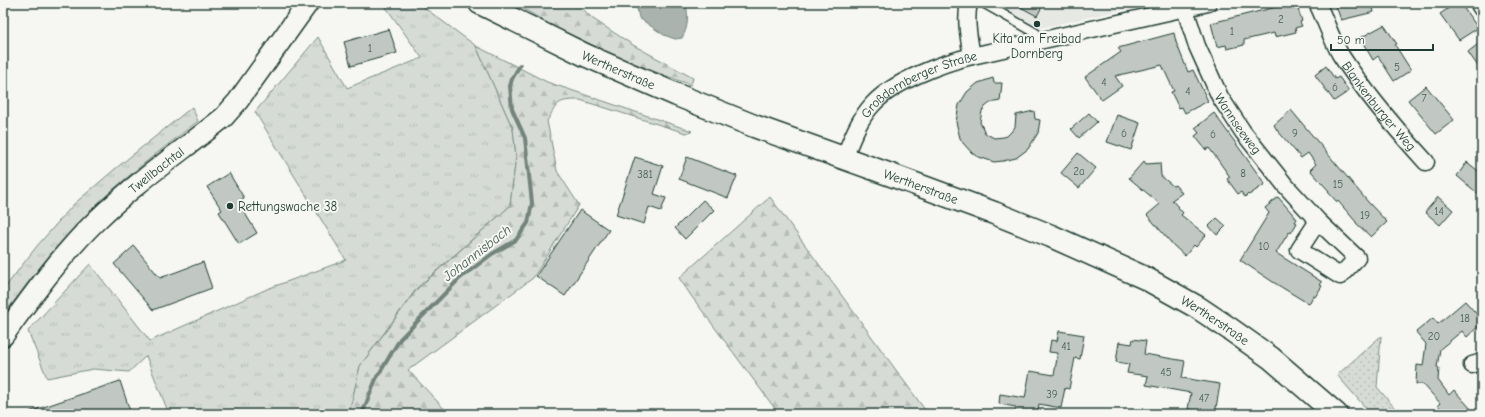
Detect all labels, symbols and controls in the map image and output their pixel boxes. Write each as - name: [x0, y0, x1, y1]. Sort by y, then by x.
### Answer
- house number: 2: [1278, 13, 1284, 26]
- marker: Kita am Freibad Dornberg: [1032, 19, 1042, 29]
- house number: 1: [1230, 25, 1234, 38]
- scale bar: [1331, 26, 1433, 52]
- place label: Kita am Freibad Dornberg: [993, 31, 1081, 61]
- text: 50 m: [1337, 33, 1365, 47]
- house number: 1: [368, 42, 372, 55]
- street label: Wertherstraße: [580, 47, 658, 92]
- street label: Großdornberger Straße: [857, 48, 979, 120]
- street label: Blankenburger Weg: [1339, 58, 1419, 153]
- house number: 5: [1394, 61, 1400, 74]
- house number: 4: [1101, 76, 1107, 89]
- house number: 6: [1332, 81, 1338, 94]
- house number: 4: [1185, 85, 1191, 98]
- street label: Wannseeweg: [1212, 90, 1265, 157]
- house number: 7: [1421, 92, 1427, 105]
- house number: 6: [1121, 127, 1127, 140]
- house number: 9: [1292, 127, 1298, 140]
- house number: 6: [1210, 128, 1216, 141]
- street label: Twellbachtal: [125, 143, 187, 196]
- street label: Wertherstraße: [882, 165, 961, 207]
- house number: 2a: [1073, 165, 1085, 178]
- house number: 8: [1240, 167, 1246, 180]
- house number: 381: [637, 168, 653, 181]
- house number: 15: [1333, 178, 1343, 191]
- place label: Rettungswache 38: [238, 199, 338, 214]
- marker: Rettungswache 38: [225, 201, 235, 211]
- house number: 14: [1434, 205, 1444, 218]
- house number: 19: [1360, 209, 1370, 222]
- water label: Johannisbach: [439, 221, 515, 286]
- house number: 10: [1258, 240, 1270, 253]
- street label: Wertherstraße: [1178, 292, 1253, 348]
- house number: 18: [1460, 312, 1470, 325]
- house number: 20: [1428, 330, 1440, 343]
- house number: 41: [1061, 340, 1071, 353]
- house number: 45: [1160, 366, 1172, 379]
- house number: 39: [1046, 388, 1058, 401]
- house number: 47: [1199, 392, 1209, 405]

